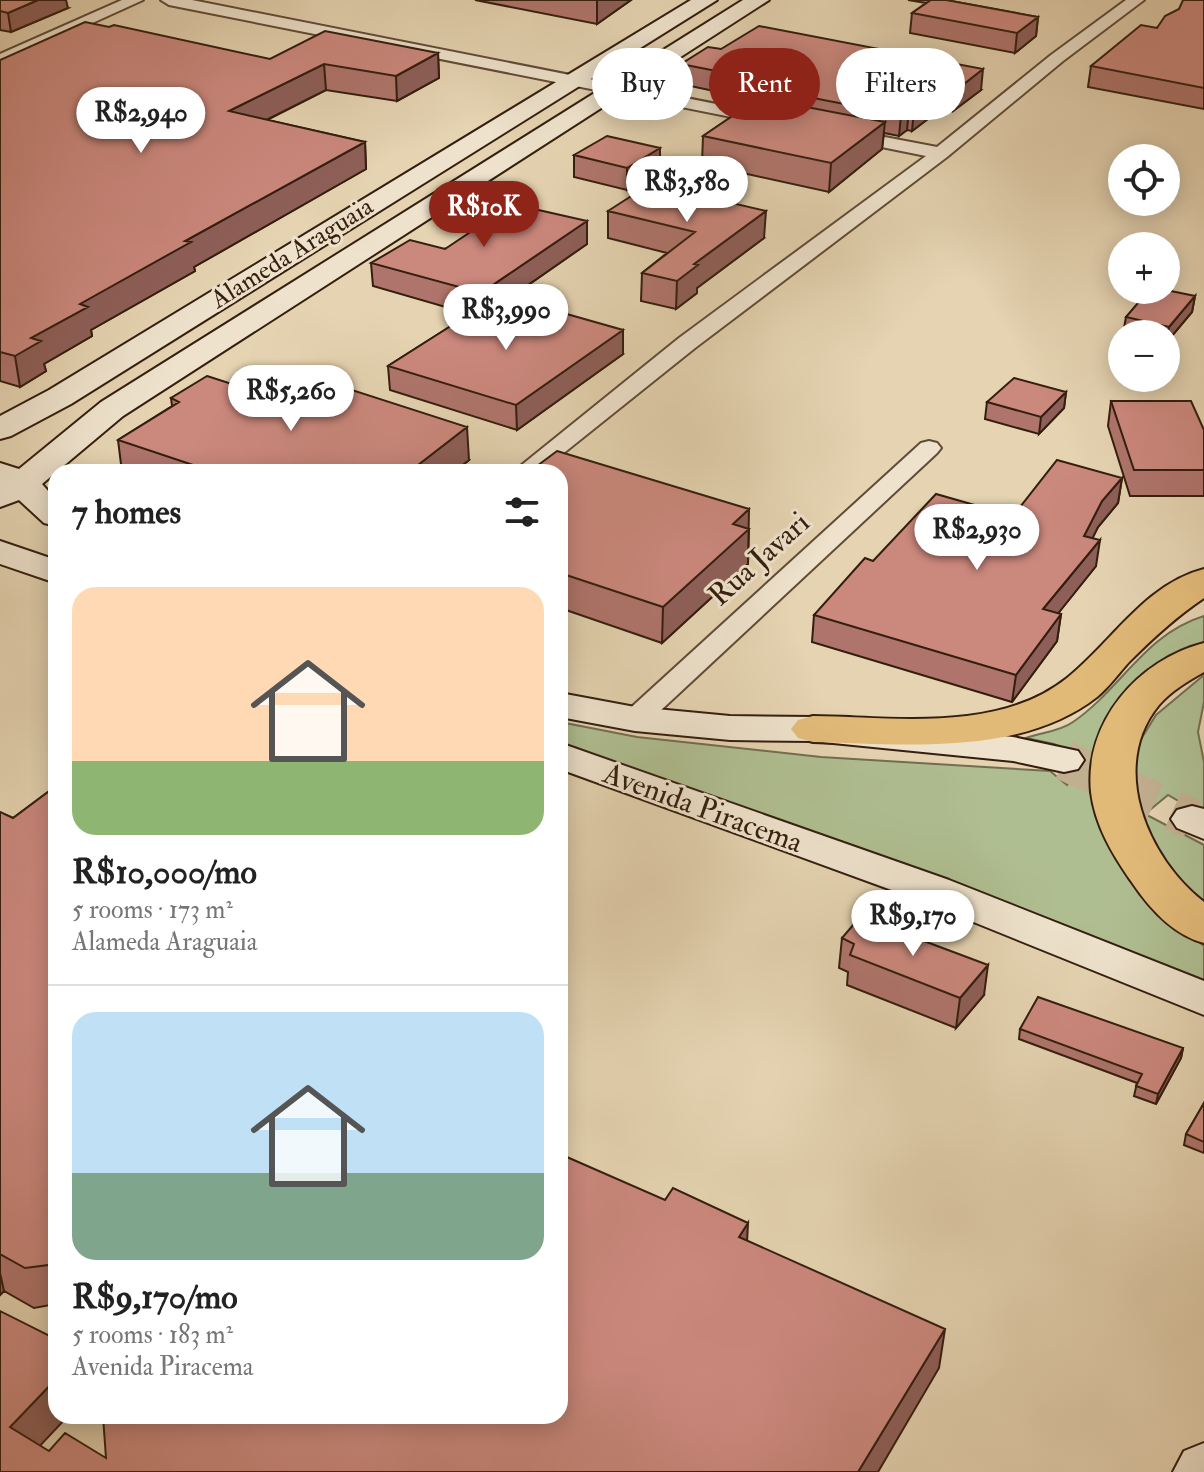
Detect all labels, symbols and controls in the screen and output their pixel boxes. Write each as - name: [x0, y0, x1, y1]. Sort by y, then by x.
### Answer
- chip: Buy: [592, 48, 693, 120]
- chip: Rent: [709, 48, 820, 120]
- chip: Filters: [836, 48, 965, 120]
- pin: R$2,940: [67, 87, 215, 155]
- text: R$2,940: [94, 97, 188, 129]
- map controls: [1108, 144, 1180, 392]
- button: locate: [1108, 144, 1180, 216]
- pin: R$3,580: [613, 156, 761, 224]
- text: R$3,580: [644, 166, 730, 198]
- pin: R$10K: [428, 181, 540, 249]
- street label: Alameda Araguaia: [204, 190, 379, 316]
- text: R$10K: [447, 191, 521, 223]
- button: +: [1108, 232, 1180, 304]
- pin: R$3,990: [432, 284, 580, 352]
- text: R$3,990: [461, 294, 551, 326]
- button: −: [1108, 320, 1180, 392]
- pin: R$5,260: [217, 365, 365, 433]
- text: R$5,260: [246, 375, 336, 407]
- icon: filters: [500, 490, 544, 534]
- text: 7 homes: [72, 491, 181, 534]
- street label: Rua Javari: [701, 504, 817, 614]
- pin: R$2,930: [903, 504, 1051, 572]
- text: R$2,930: [932, 514, 1022, 546]
- icon: home: [236, 639, 380, 783]
- street label: Avenida Piracema: [597, 754, 808, 861]
- text: R$10,000/mo: [72, 851, 257, 894]
- pin: R$9,170: [839, 890, 987, 958]
- text: 5 rooms · 173 m²: [72, 894, 233, 926]
- text: R$9,170: [869, 900, 957, 932]
- text: Alameda Araguaia: [72, 926, 257, 958]
- icon: home: [236, 1064, 380, 1208]
- text: R$9,170/mo: [72, 1276, 238, 1319]
- text: 5 rooms · 183 m²: [72, 1319, 233, 1351]
- text: Avenida Piracema: [72, 1351, 254, 1383]

